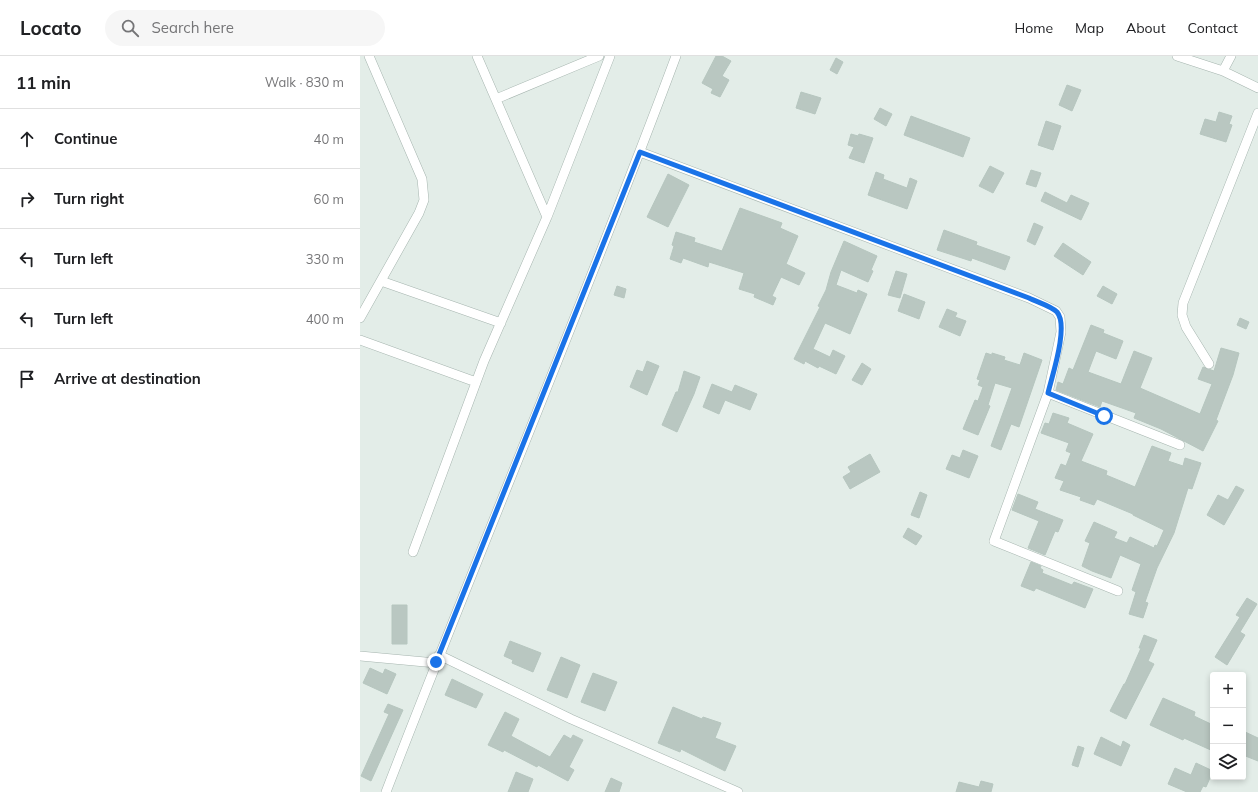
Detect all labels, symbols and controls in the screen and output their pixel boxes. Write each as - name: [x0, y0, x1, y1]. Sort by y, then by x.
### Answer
- search box: [105, 10, 385, 46]
- text: Locato: [20, 16, 81, 40]
- icon: search: [119, 17, 141, 39]
- text: Search here: [151, 18, 234, 37]
- text: Home: [1014, 19, 1053, 37]
- text: Map: [1075, 19, 1104, 37]
- text: About: [1126, 19, 1166, 37]
- text: Contact: [1188, 19, 1238, 37]
- text: 11 min: [16, 72, 71, 93]
- text: Walk · 830 m: [265, 74, 344, 90]
- icon: ahead: [16, 128, 38, 150]
- text: Continue: [54, 129, 117, 148]
- text: 40 m: [314, 131, 344, 147]
- icon: right: [16, 188, 38, 210]
- text: Turn right: [54, 189, 124, 208]
- text: 60 m: [314, 191, 344, 207]
- icon: left: [16, 248, 38, 270]
- text: Turn left: [54, 249, 113, 268]
- text: 330 m: [306, 251, 344, 267]
- icon: left: [16, 308, 38, 330]
- text: Turn left: [54, 309, 113, 328]
- text: 400 m: [306, 311, 344, 327]
- icon: arrive: [16, 368, 38, 390]
- text: Arrive at destination: [54, 369, 201, 388]
- route start: [1095, 407, 1113, 425]
- route end: [427, 653, 445, 671]
- map controls: [1210, 672, 1246, 780]
- button: +: [1210, 672, 1246, 708]
- button: −: [1210, 708, 1246, 744]
- button: layers: [1210, 744, 1246, 780]

